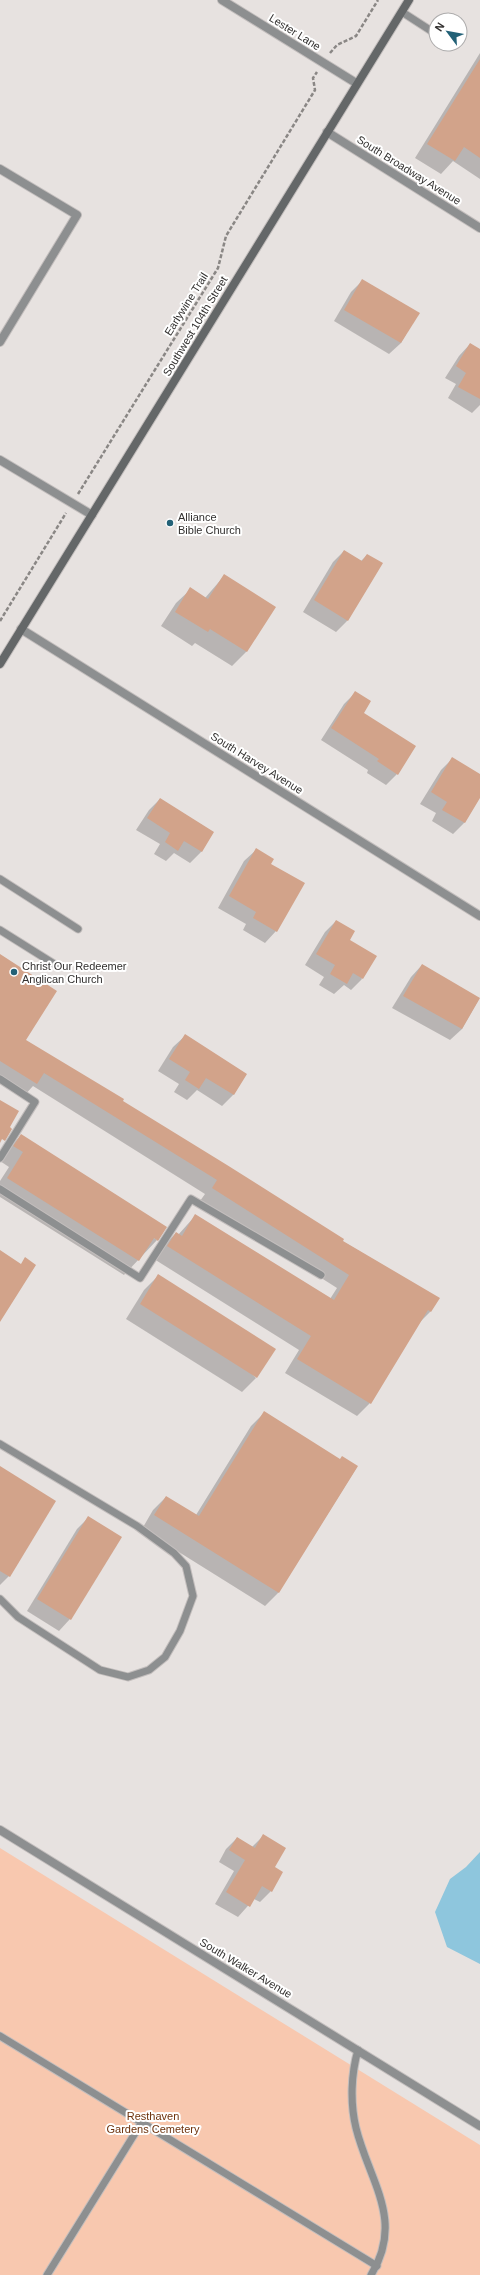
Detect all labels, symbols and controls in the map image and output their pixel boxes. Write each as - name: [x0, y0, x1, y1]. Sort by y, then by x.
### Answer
- street label: Lester Lane: [267, 12, 323, 52]
- north arrow: [428, 12, 468, 52]
- text: N: [432, 20, 447, 33]
- street label: South Broadway Avenue: [355, 133, 463, 207]
- street label: Earlywine Trail: [162, 270, 210, 338]
- street label: Southwest 104th Street: [160, 274, 230, 378]
- place label: Alliance Bible Church: [178, 511, 241, 536]
- marker: Alliance Bible Church: [165, 518, 175, 528]
- street label: South Harvey Avenue: [209, 730, 305, 796]
- place label: Christ Our Redeemer Anglican Church: [22, 960, 127, 985]
- marker: Christ Our Redeemer Anglican Church: [9, 967, 19, 977]
- street label: South Walker Avenue: [198, 1936, 294, 2000]
- park label: Resthaven Gardens Cemetery: [107, 2110, 200, 2135]

